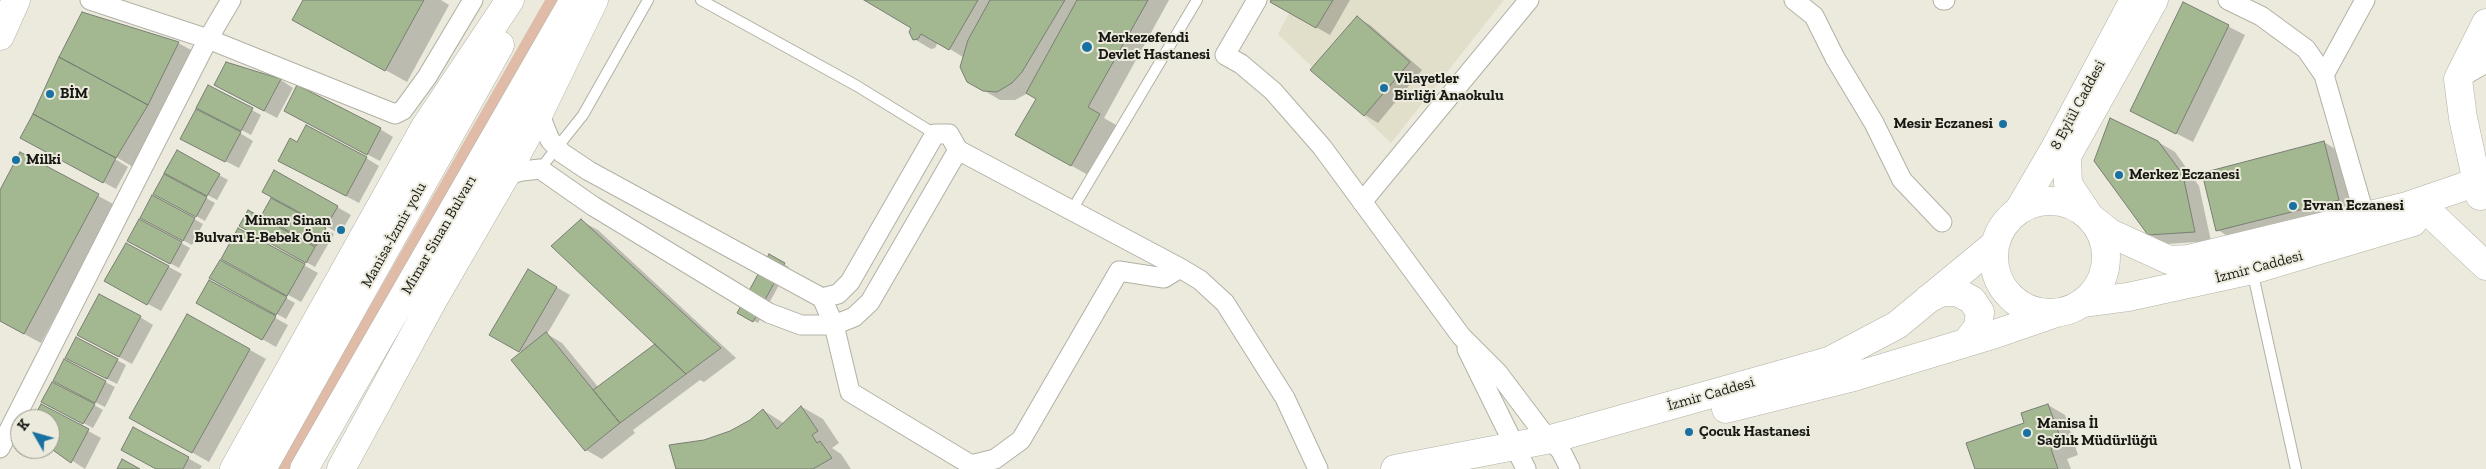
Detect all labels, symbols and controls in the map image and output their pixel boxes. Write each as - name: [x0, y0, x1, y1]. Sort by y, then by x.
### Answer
- place label: Merkezefendi Devlet Hastanesi: [1098, 29, 1210, 64]
- marker: Merkezefendi Devlet Hastanesi: [1080, 40, 1094, 54]
- street label: 8 Eylül Caddesi: [2047, 57, 2109, 153]
- place label: Vilayetler Birliği Anaokulu: [1394, 70, 1504, 105]
- marker: Vilayetler Birliği Anaokulu: [1378, 82, 1390, 94]
- place label: BİM: [60, 85, 88, 103]
- marker: BİM: [44, 88, 56, 100]
- place label: Mesir Eczanesi: [1894, 115, 1993, 133]
- marker: Mesir Eczanesi: [1997, 118, 2009, 130]
- place label: Milki: [26, 151, 61, 169]
- marker: Milki: [10, 154, 22, 166]
- place label: Merkez Eczanesi: [2129, 166, 2240, 184]
- marker: Merkez Eczanesi: [2113, 169, 2125, 181]
- street label: Mimar Sinan Bulvarı: [398, 172, 480, 298]
- street label: Manisa-İzmir yolu: [358, 179, 430, 291]
- place label: Evran Eczanesi: [2303, 197, 2404, 215]
- marker: Evran Eczanesi: [2287, 200, 2299, 212]
- place label: Mimar Sinan Bulvarı E-Bebek Önü: [195, 212, 331, 247]
- marker: Mimar Sinan Bulvarı E-Bebek Önü: [335, 224, 347, 236]
- street label: İzmir Caddesi: [2213, 247, 2305, 287]
- street label: İzmir Caddesi: [1665, 373, 1757, 415]
- north arrow: [10, 409, 60, 459]
- place label: Manisa İl Sağlık Müdürlüğü: [2037, 415, 2158, 450]
- text: K: [14, 416, 33, 434]
- place label: Çocuk Hastanesi: [1699, 423, 1810, 441]
- marker: Çocuk Hastanesi: [1683, 426, 1695, 438]
- marker: Manisa İl Sağlık Müdürlüğü: [2021, 427, 2033, 439]

